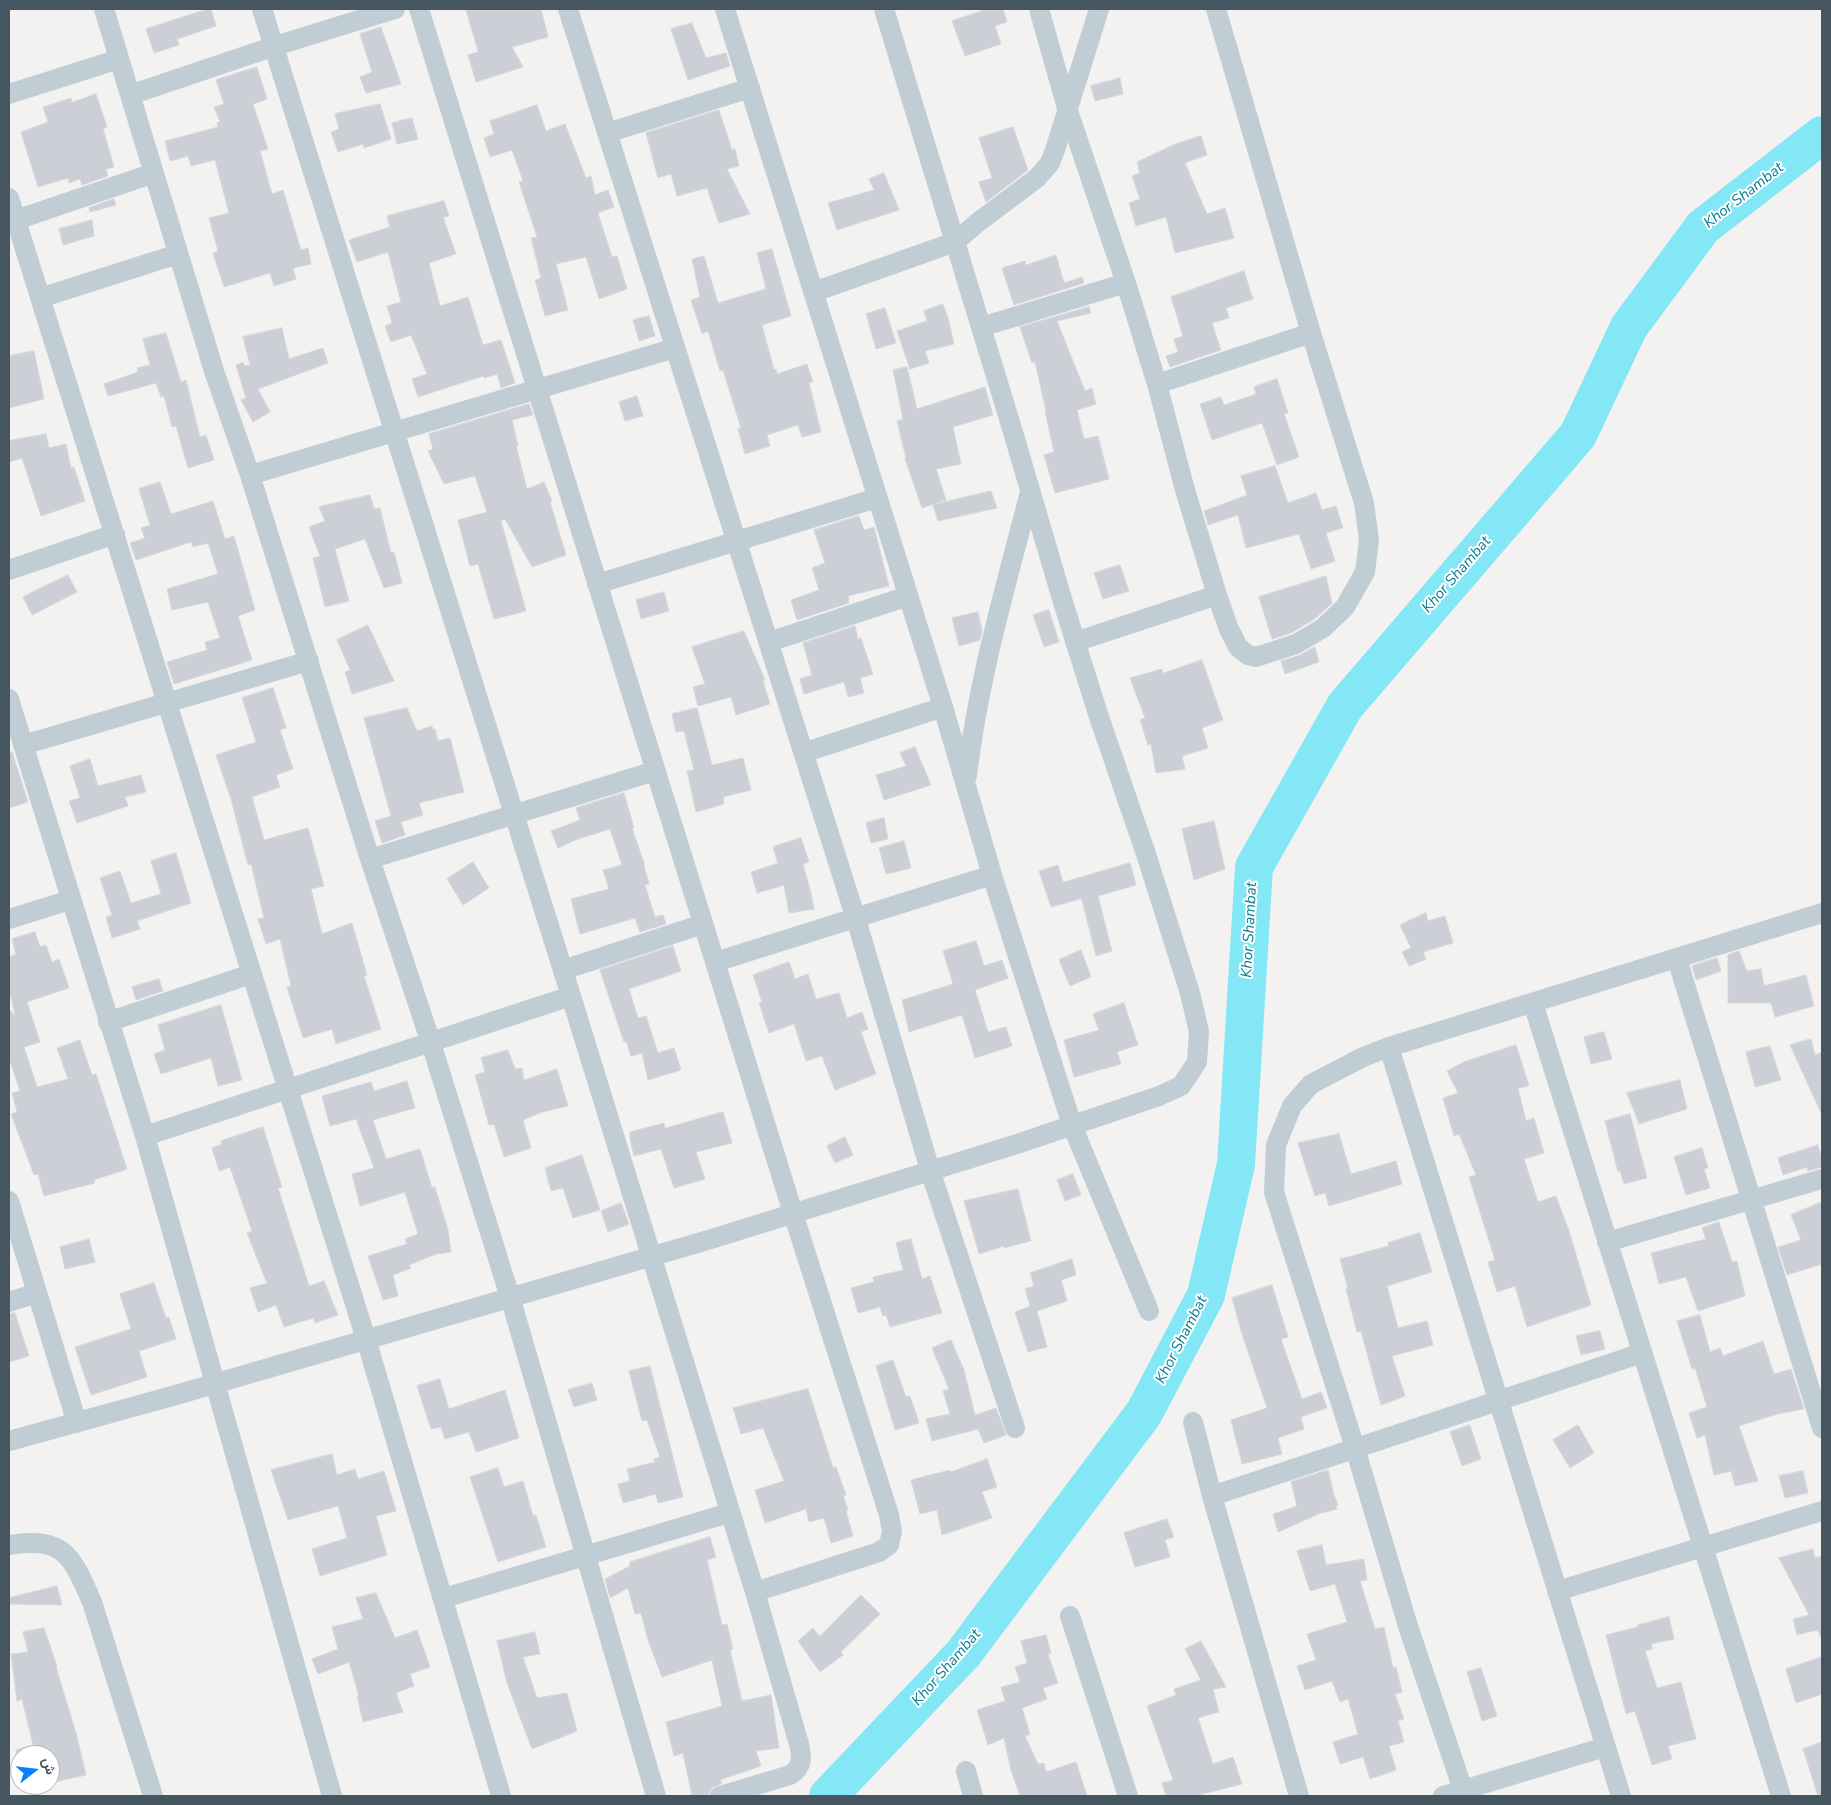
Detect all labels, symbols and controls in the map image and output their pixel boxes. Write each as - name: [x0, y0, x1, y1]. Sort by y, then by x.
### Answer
- water label: Khor Shambat: [1701, 159, 1787, 233]
- water label: Khor Shambat: [1419, 533, 1495, 617]
- water label: Khor Shambat: [1239, 882, 1261, 978]
- water label: Khor Shambat: [1152, 1293, 1212, 1387]
- water label: Khor Shambat: [909, 1626, 985, 1710]
- north arrow: [10, 1745, 60, 1795]
- text: ش: [37, 1755, 60, 1777]

